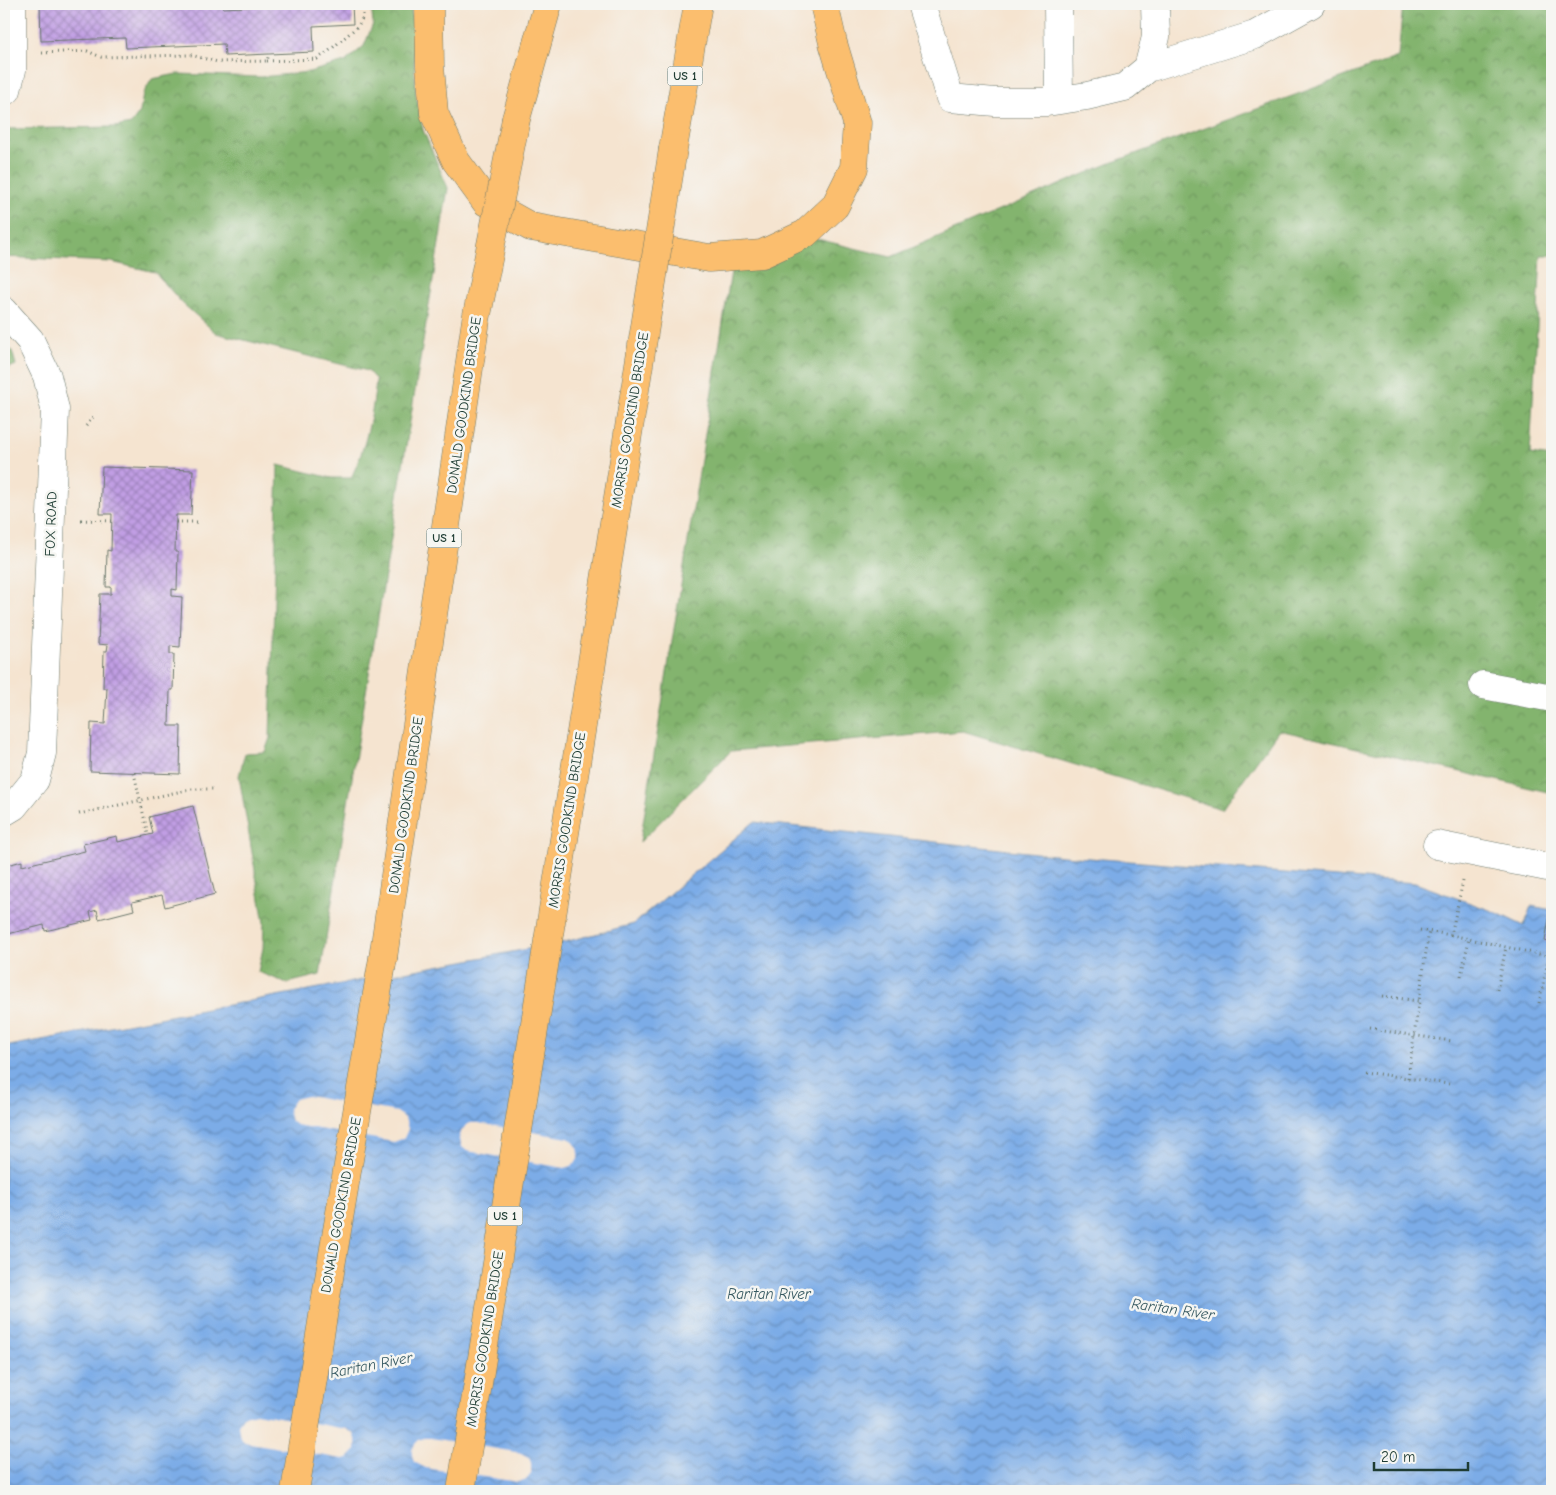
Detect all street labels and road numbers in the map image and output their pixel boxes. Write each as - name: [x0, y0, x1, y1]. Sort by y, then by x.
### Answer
- road number: US 1: [668, 66, 702, 85]
- street label: DONALD GOODKIND BRIDGE: [443, 316, 485, 494]
- street label: MORRIS GOODKIND BRIDGE: [608, 331, 652, 509]
- street label: FOX ROAD: [41, 491, 61, 557]
- road number: US 1: [426, 528, 462, 548]
- street label: DONALD GOODKIND BRIDGE: [385, 716, 427, 894]
- street label: MORRIS GOODKIND BRIDGE: [545, 731, 589, 909]
- street label: DONALD GOODKIND BRIDGE: [317, 1116, 365, 1294]
- road number: US 1: [488, 1206, 522, 1226]
- street label: MORRIS GOODKIND BRIDGE: [463, 1250, 507, 1428]

